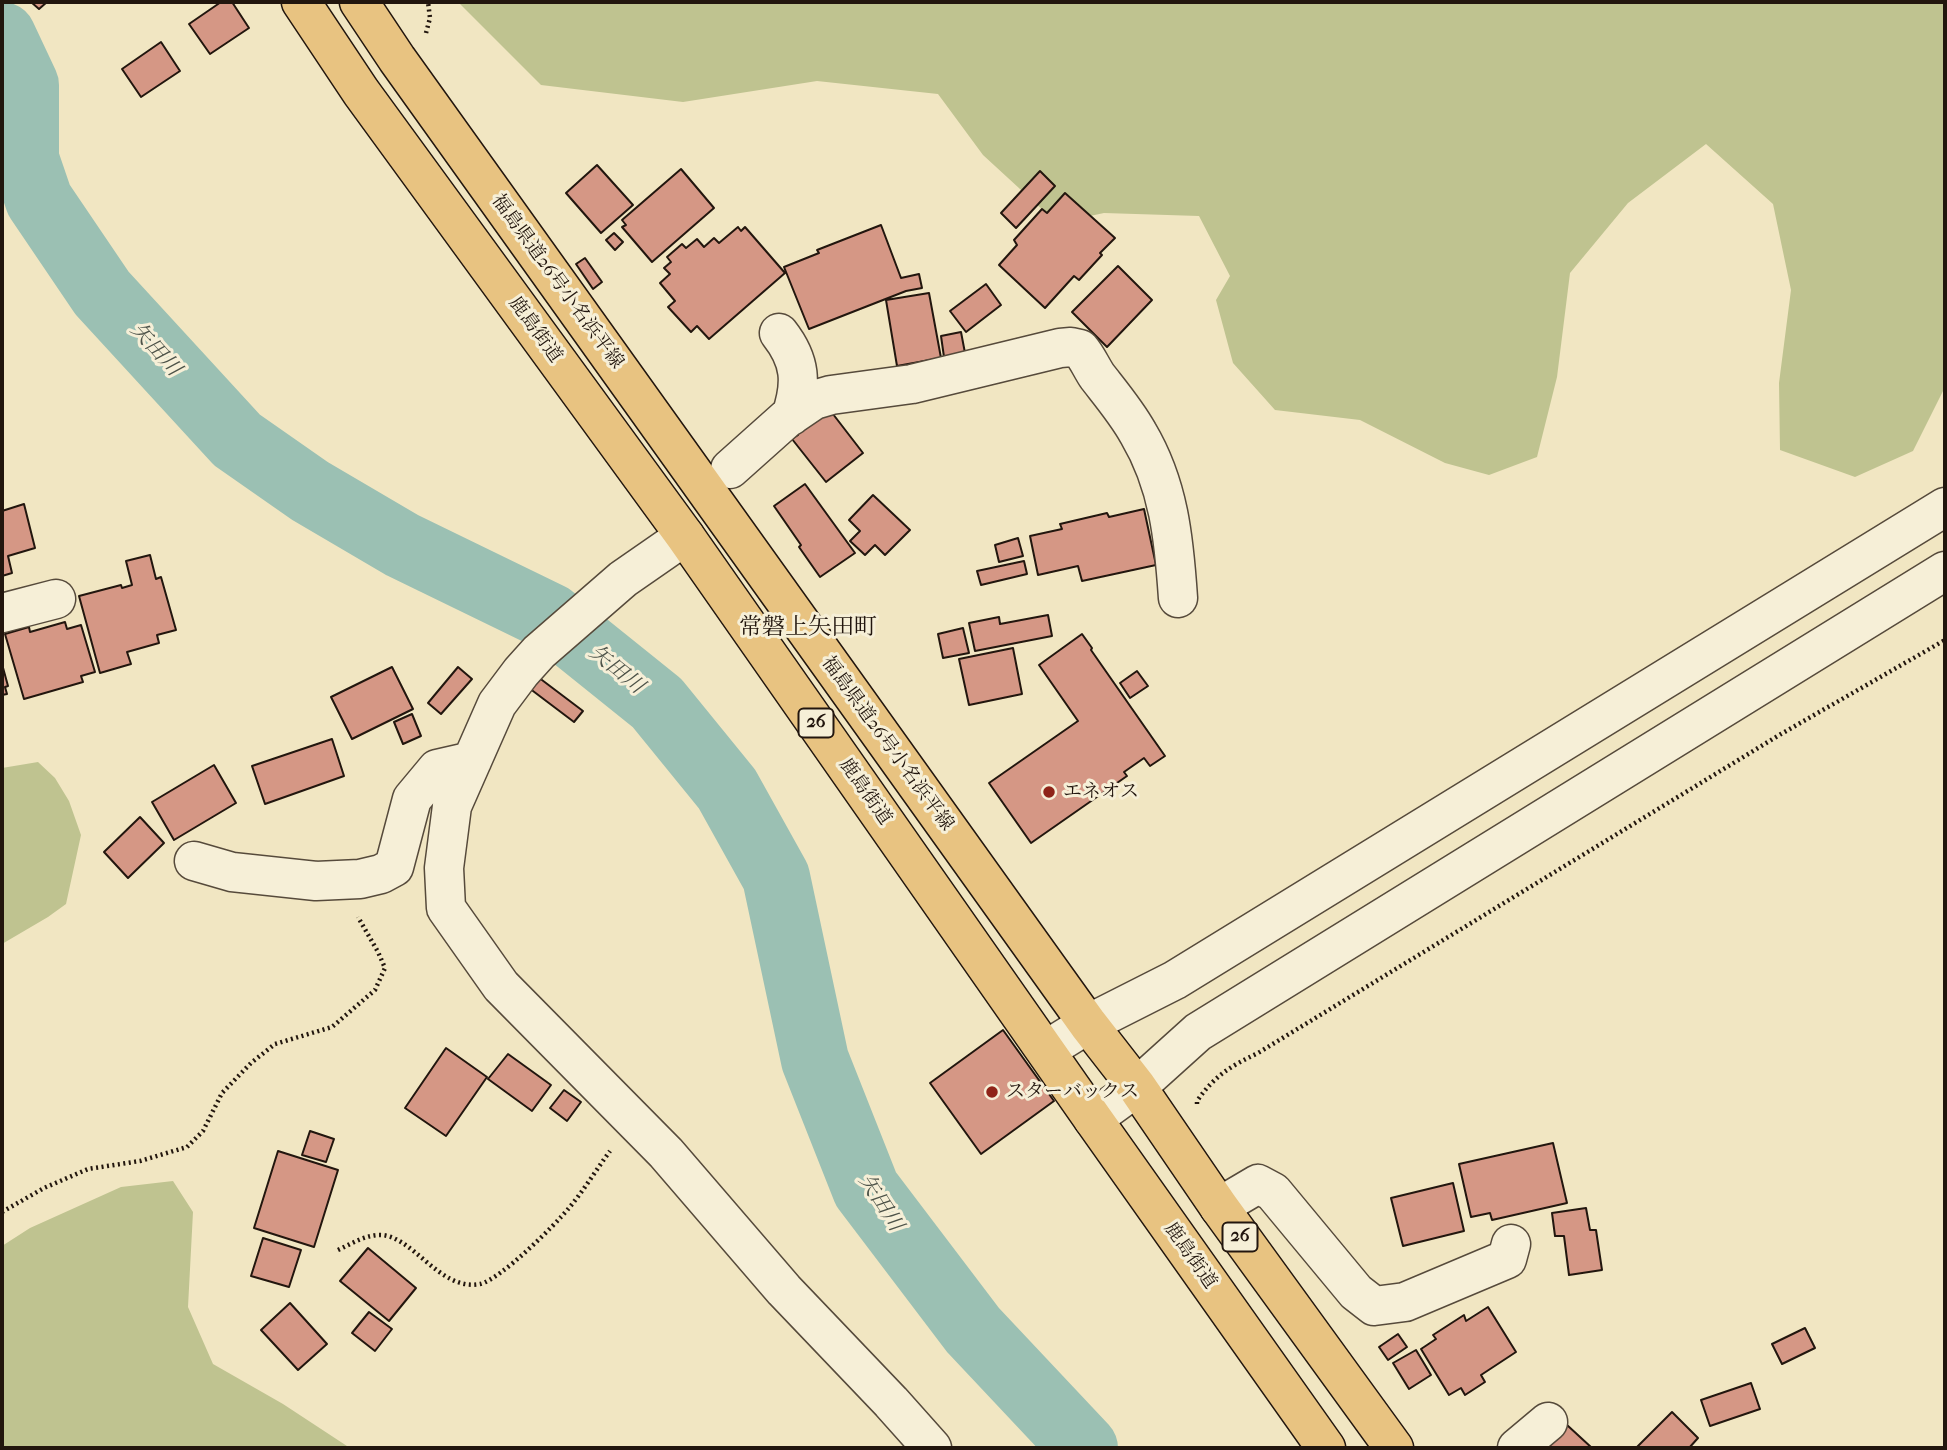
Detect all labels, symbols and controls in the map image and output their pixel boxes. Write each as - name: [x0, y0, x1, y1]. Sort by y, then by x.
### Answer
- street label: 福島県道26号小名浜平線: [486, 190, 628, 374]
- street label: 鹿島街道: [503, 293, 567, 367]
- water label: 矢田川: [125, 318, 185, 382]
- district label: 常磐上矢田町: [739, 614, 877, 642]
- water label: 矢田川: [584, 640, 648, 700]
- street label: 福島県道26号小名浜平線: [816, 652, 958, 836]
- road number: 26: [798, 708, 834, 738]
- street label: 鹿島街道: [834, 754, 896, 830]
- place label: エネオス: [1063, 781, 1139, 803]
- marker: エネオス: [1041, 784, 1057, 800]
- place label: スターバックス: [1006, 1081, 1139, 1103]
- marker: スターバックス: [984, 1084, 1000, 1100]
- water label: 矢田川: [852, 1170, 908, 1236]
- street label: 鹿島街道: [1159, 1218, 1221, 1294]
- road number: 26: [1222, 1222, 1258, 1252]

